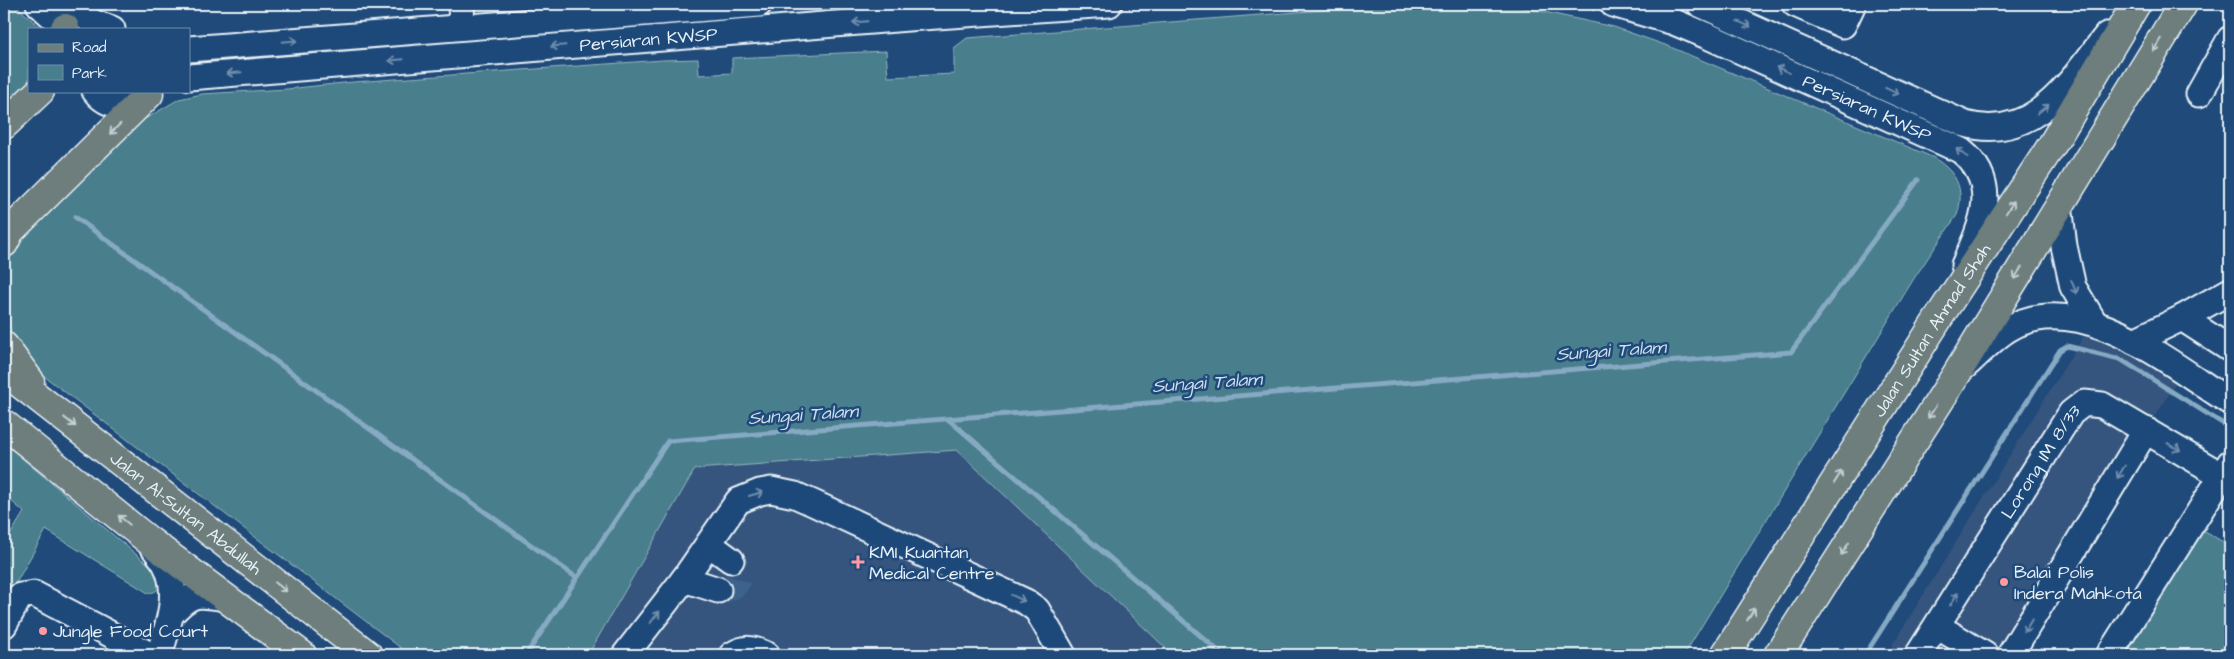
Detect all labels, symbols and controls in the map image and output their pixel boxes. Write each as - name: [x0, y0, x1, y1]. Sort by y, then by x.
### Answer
- one-way arrow: [852, 17, 868, 27]
- one-way arrow: [1736, 19, 1751, 29]
- street label: Persiaran KWSP: [578, 21, 719, 57]
- legend: [28, 28, 190, 92]
- one-way arrow: [281, 36, 297, 46]
- text: Road: [72, 37, 107, 58]
- one-way arrow: [2152, 38, 2162, 52]
- one-way arrow: [551, 42, 567, 51]
- one-way arrow: [389, 55, 405, 64]
- text: Park: [72, 63, 107, 84]
- one-way arrow: [1776, 64, 1791, 74]
- street label: Persiaran KWSP: [1799, 68, 1936, 148]
- one-way arrow: [227, 69, 243, 78]
- one-way arrow: [1884, 87, 1899, 96]
- one-way arrow: [2036, 104, 2049, 115]
- one-way arrow: [109, 123, 121, 135]
- one-way arrow: [1955, 148, 1969, 158]
- one-way arrow: [2006, 201, 2016, 215]
- street label: Jalan Sultan Ahmad Shah: [1867, 238, 1997, 422]
- one-way arrow: [2012, 266, 2022, 280]
- one-way arrow: [2070, 279, 2080, 294]
- water label: Sungai Talam: [1555, 334, 1669, 368]
- water label: Sungai Talam: [1151, 366, 1265, 400]
- water label: Sungai Talam: [747, 398, 861, 432]
- street label: Lorong IM 8/33: [1995, 398, 2085, 524]
- one-way arrow: [1927, 404, 1937, 418]
- one-way arrow: [63, 417, 76, 428]
- one-way arrow: [2167, 443, 2181, 453]
- street label: Jalan Al-Sultan Abdullah: [105, 446, 268, 580]
- one-way arrow: [2115, 465, 2125, 479]
- one-way arrow: [1833, 470, 1843, 484]
- one-way arrow: [748, 488, 764, 498]
- one-way arrow: [117, 515, 130, 526]
- place label: KMI Kuantan Medical Centre: [869, 540, 995, 586]
- one-way arrow: [1840, 542, 1851, 556]
- marker: KMI Kuantan Medical Centre: [851, 555, 865, 569]
- place label: Balai Polis Indera Mahkota: [2014, 560, 2142, 606]
- marker: Balai Polis Indera Mahkota: [1998, 576, 2010, 588]
- one-way arrow: [274, 581, 287, 592]
- one-way arrow: [1949, 593, 1959, 607]
- one-way arrow: [1010, 594, 1025, 603]
- one-way arrow: [1746, 607, 1756, 621]
- one-way arrow: [649, 611, 660, 624]
- place label: Jungle Food Court: [53, 619, 209, 645]
- one-way arrow: [2022, 619, 2032, 633]
- marker: Jungle Food Court: [37, 625, 49, 637]

